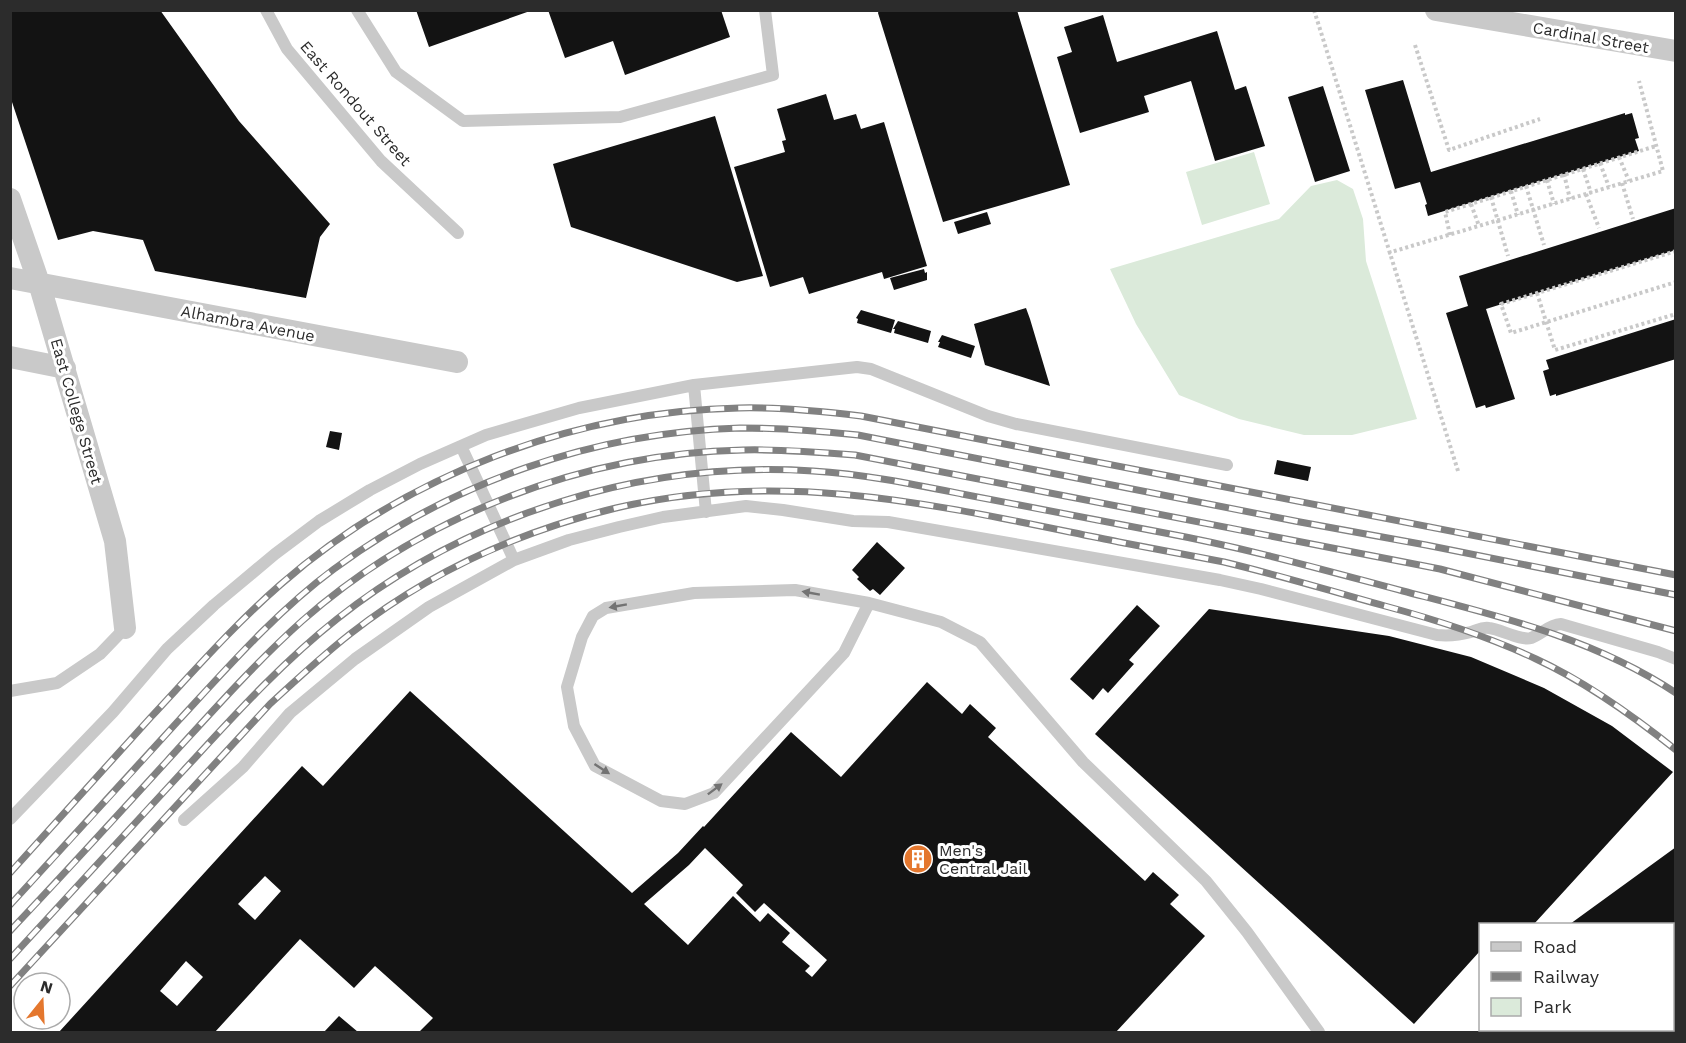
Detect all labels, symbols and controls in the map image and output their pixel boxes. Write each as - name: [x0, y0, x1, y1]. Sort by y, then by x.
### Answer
- street label: Cardinal Street: [1531, 18, 1651, 57]
- street label: East Rondout Street: [296, 37, 415, 170]
- street label: Alhambra Avenue: [179, 301, 317, 346]
- street label: East College Street: [47, 336, 107, 487]
- one-way arrow: [801, 588, 820, 597]
- one-way arrow: [608, 602, 627, 611]
- one-way arrow: [594, 763, 611, 774]
- one-way arrow: [707, 783, 723, 796]
- place label: Men's Central Jail: [939, 841, 1028, 878]
- building icon: Men's Central Jail: [902, 843, 934, 875]
- legend: [1479, 923, 1674, 1031]
- text: Road: [1533, 936, 1577, 957]
- text: Railway: [1533, 966, 1600, 987]
- north arrow: [12, 971, 72, 1031]
- text: N: [38, 976, 55, 998]
- text: Park: [1533, 996, 1572, 1017]

